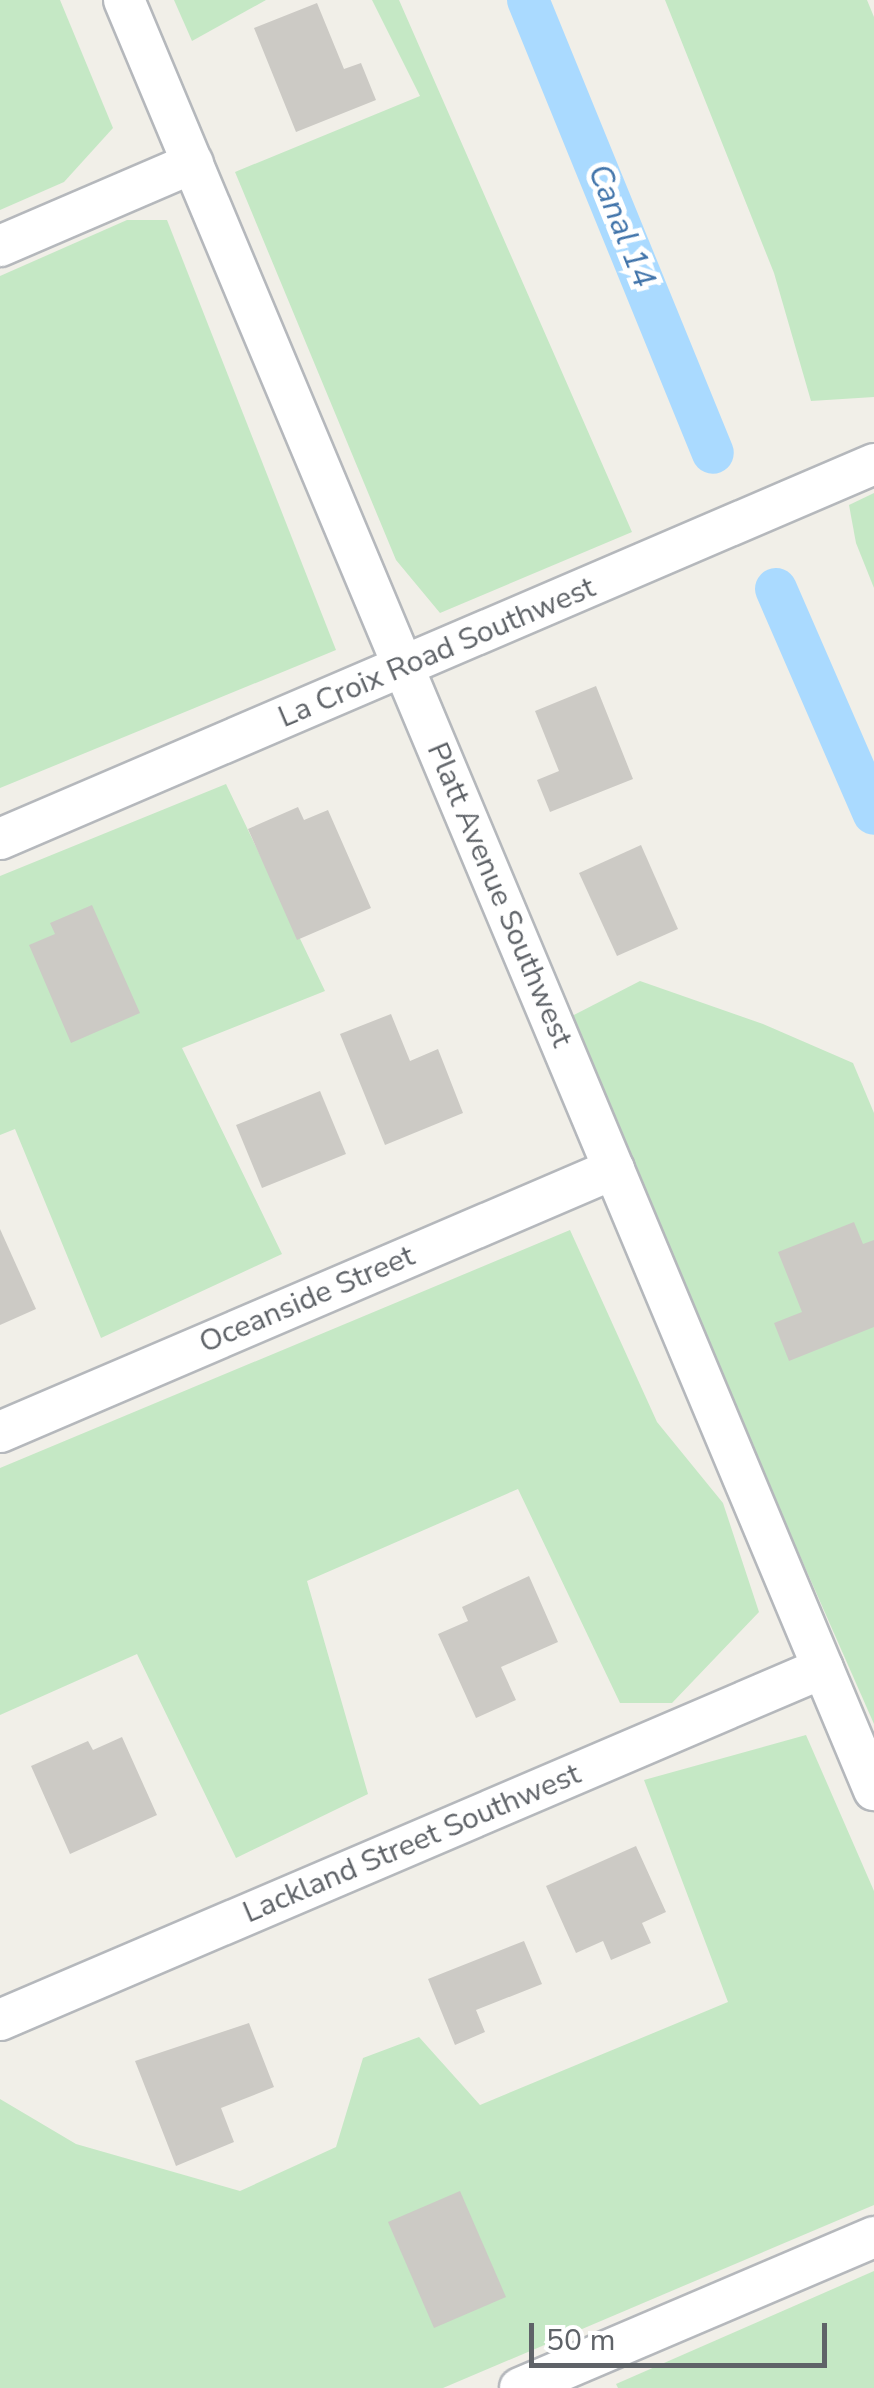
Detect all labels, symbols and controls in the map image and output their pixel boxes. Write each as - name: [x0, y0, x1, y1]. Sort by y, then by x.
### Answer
- water label: Canal 14: [579, 159, 663, 293]
- street label: La Croix Road Southwest: [273, 570, 601, 736]
- street label: Platt Avenue Southwest: [419, 737, 579, 1053]
- street label: Oceanside Street: [194, 1239, 420, 1361]
- street label: Lackland Street Southwest: [238, 1757, 586, 1931]
- scale bar: [534, 2303, 832, 2365]
- text: 50 m: [546, 2320, 615, 2361]

